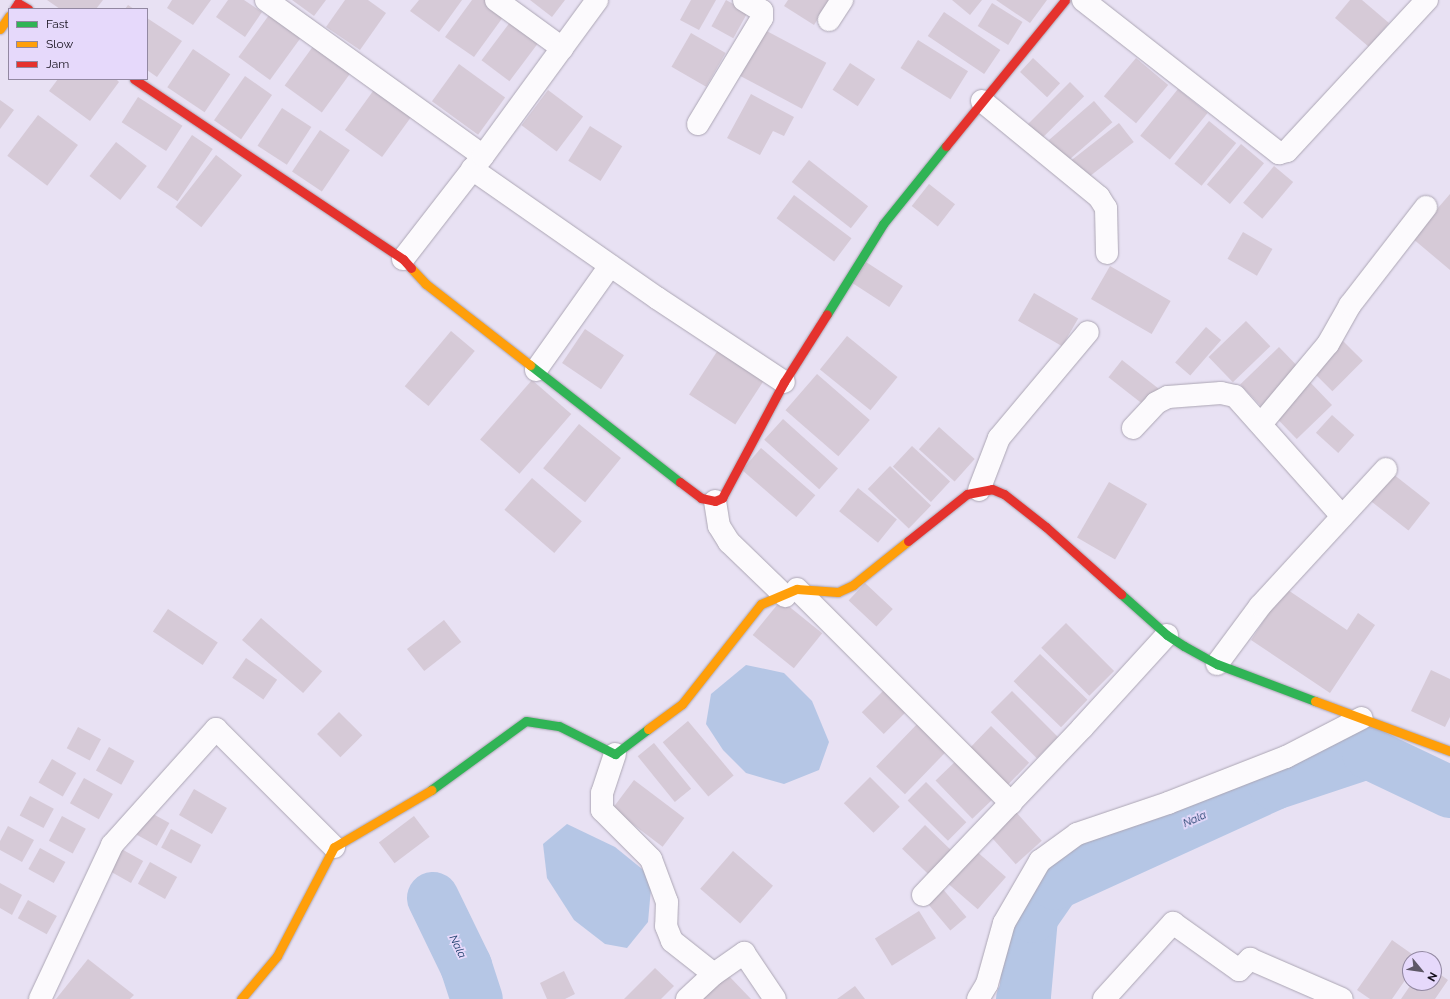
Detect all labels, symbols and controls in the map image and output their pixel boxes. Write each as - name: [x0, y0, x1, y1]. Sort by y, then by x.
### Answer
- legend: [8, 8, 148, 80]
- text: Fast: [46, 17, 69, 31]
- text: Slow: [46, 37, 73, 51]
- text: Jam: [46, 57, 69, 71]
- water label: Nala: [1181, 809, 1209, 831]
- water label: Nala: [446, 933, 468, 961]
- north arrow: [1402, 951, 1442, 991]
- text: N: [1424, 970, 1440, 983]

